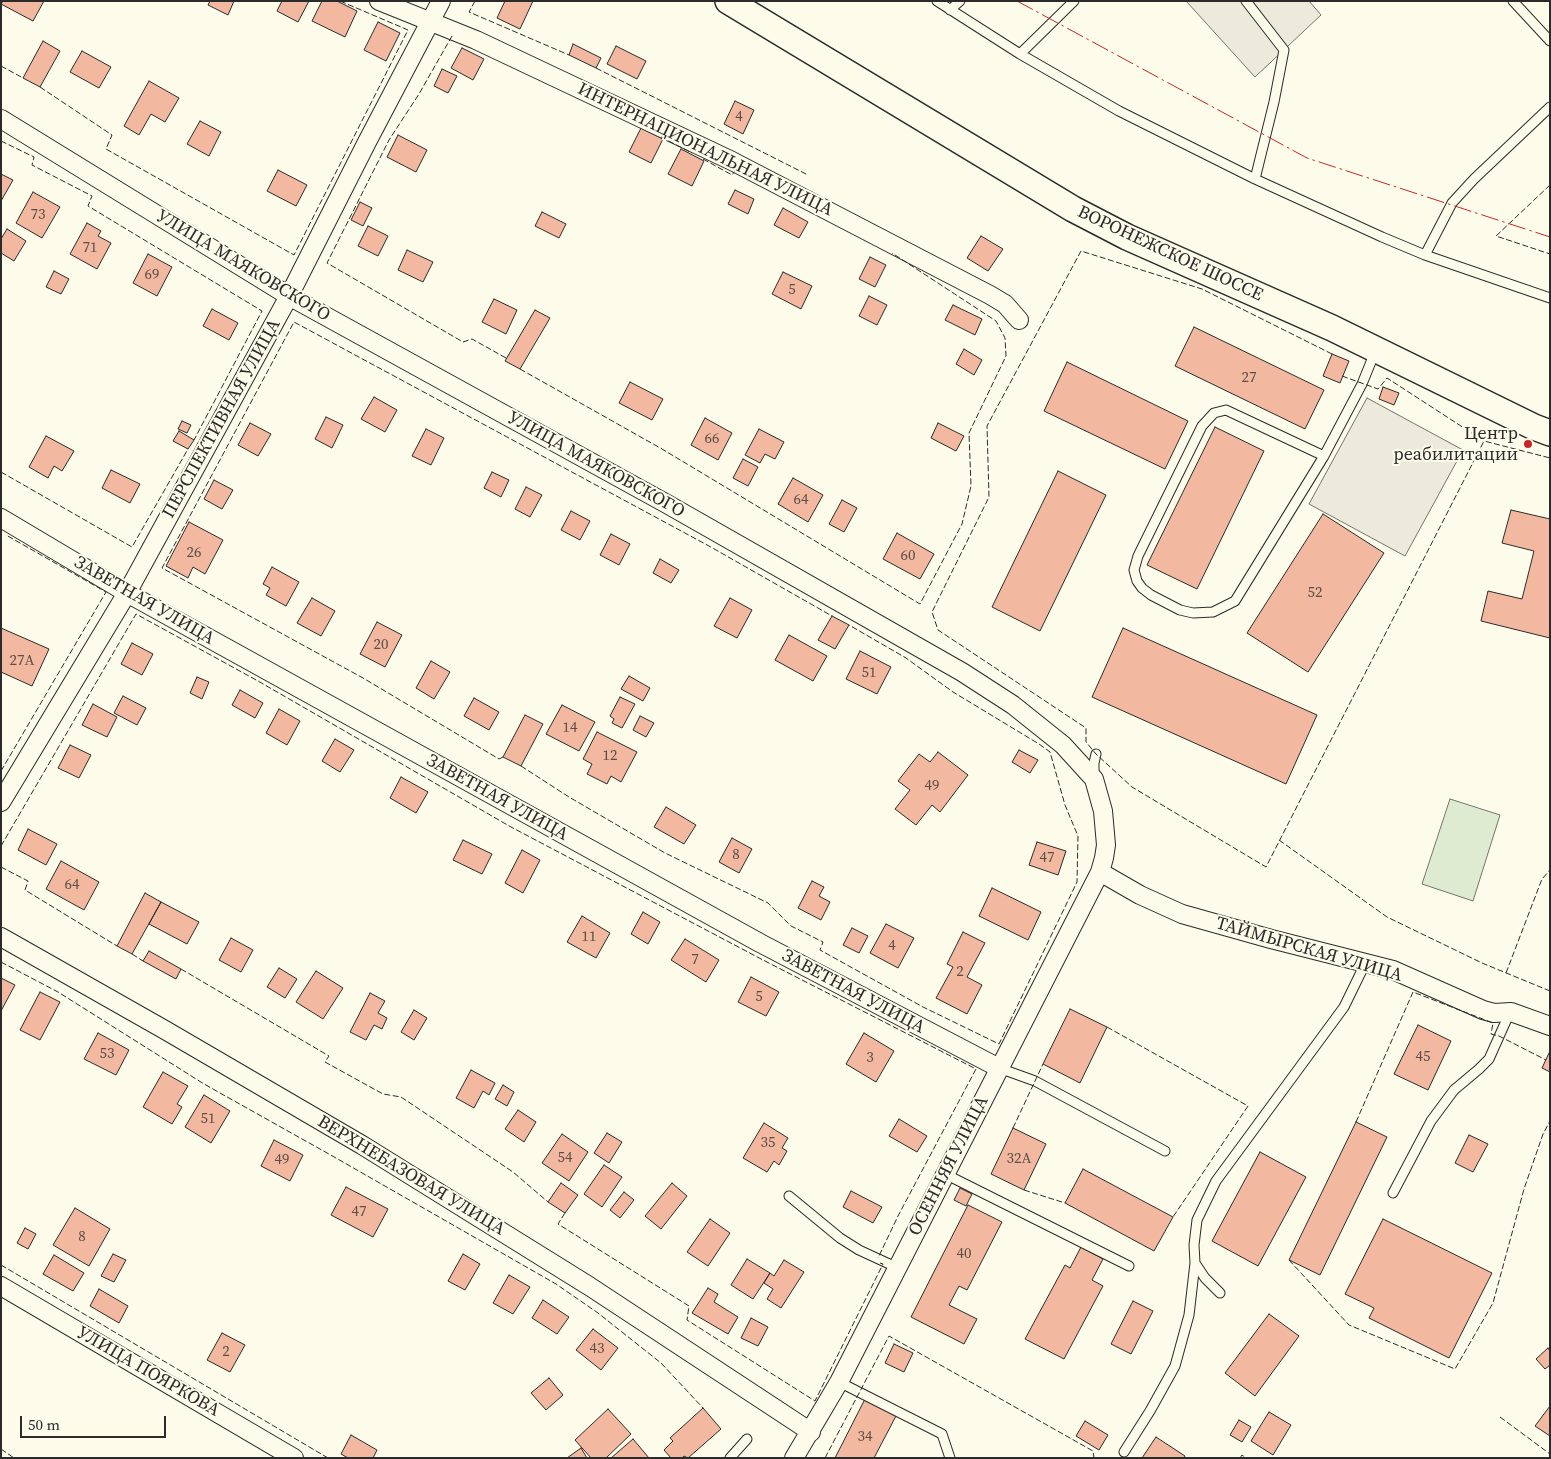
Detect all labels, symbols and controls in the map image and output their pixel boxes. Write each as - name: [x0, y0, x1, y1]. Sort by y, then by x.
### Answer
- street label: ИНТЕРНАЦИОНАЛЬНАЯ УЛИЦА: [574, 79, 836, 221]
- house number: 4: [735, 108, 743, 126]
- street label: ВОРОНЕЖСКОЕ ШОССЕ: [1074, 202, 1266, 306]
- street label: УЛИЦА МАЯКОВСКОГО: [152, 205, 334, 327]
- house number: 73: [31, 206, 45, 224]
- house number: 71: [83, 239, 97, 257]
- house number: 69: [145, 266, 159, 284]
- house number: 5: [788, 281, 796, 299]
- street label: ПЕРСПЕКТИВНАЯ УЛИЦА: [158, 316, 286, 522]
- house number: 27: [1242, 369, 1256, 387]
- street label: УЛИЦА МАЯКОВСКОГО: [504, 407, 688, 523]
- place label: Центр реабилитации: [1393, 423, 1518, 466]
- house number: 66: [705, 430, 719, 448]
- marker: Центр реабилитации: [1522, 438, 1534, 450]
- house number: 64: [794, 491, 808, 509]
- house number: 26: [187, 544, 201, 562]
- house number: 60: [901, 547, 915, 565]
- street label: ЗАВЕТНАЯ УЛИЦА: [70, 552, 218, 650]
- house number: 52: [1308, 584, 1322, 602]
- house number: 20: [374, 636, 388, 654]
- house number: 27А: [10, 652, 34, 670]
- house number: 51: [862, 664, 876, 682]
- house number: 14: [563, 719, 577, 737]
- house number: 12: [603, 747, 617, 765]
- street label: ЗАВЕТНАЯ УЛИЦА: [422, 750, 572, 846]
- house number: 49: [925, 777, 939, 795]
- house number: 8: [732, 846, 740, 864]
- house number: 47: [1040, 849, 1054, 867]
- house number: 64: [65, 876, 79, 894]
- street label: ТАЙМЫРСКАЯ УЛИЦА: [1213, 913, 1405, 987]
- house number: 11: [582, 928, 596, 946]
- house number: 4: [888, 937, 896, 955]
- street label: ЗАВЕТНАЯ УЛИЦА: [778, 945, 928, 1039]
- house number: 7: [691, 951, 699, 969]
- house number: 2: [956, 963, 964, 981]
- house number: 5: [755, 988, 763, 1006]
- house number: 53: [100, 1045, 114, 1063]
- house number: 45: [1416, 1048, 1430, 1066]
- house number: 3: [866, 1049, 874, 1067]
- street label: ОСЕННЯЯ УЛИЦА: [904, 1092, 994, 1240]
- house number: 51: [201, 1110, 215, 1128]
- street label: ВЕРХНЕБАЗОВАЯ УЛИЦА: [313, 1111, 509, 1241]
- house number: 35: [761, 1134, 775, 1152]
- house number: 54: [558, 1149, 572, 1167]
- house number: 32А: [1007, 1150, 1031, 1168]
- house number: 49: [275, 1151, 289, 1169]
- house number: 47: [352, 1203, 366, 1221]
- house number: 8: [78, 1228, 86, 1246]
- house number: 40: [957, 1245, 971, 1263]
- street label: УЛИЦА ПОЯРКОВА: [73, 1322, 223, 1422]
- house number: 43: [590, 1340, 604, 1358]
- house number: 2: [222, 1343, 230, 1361]
- scale bar: [22, 1406, 169, 1438]
- text: 50 m: [28, 1414, 60, 1435]
- house number: 34: [858, 1428, 872, 1446]

